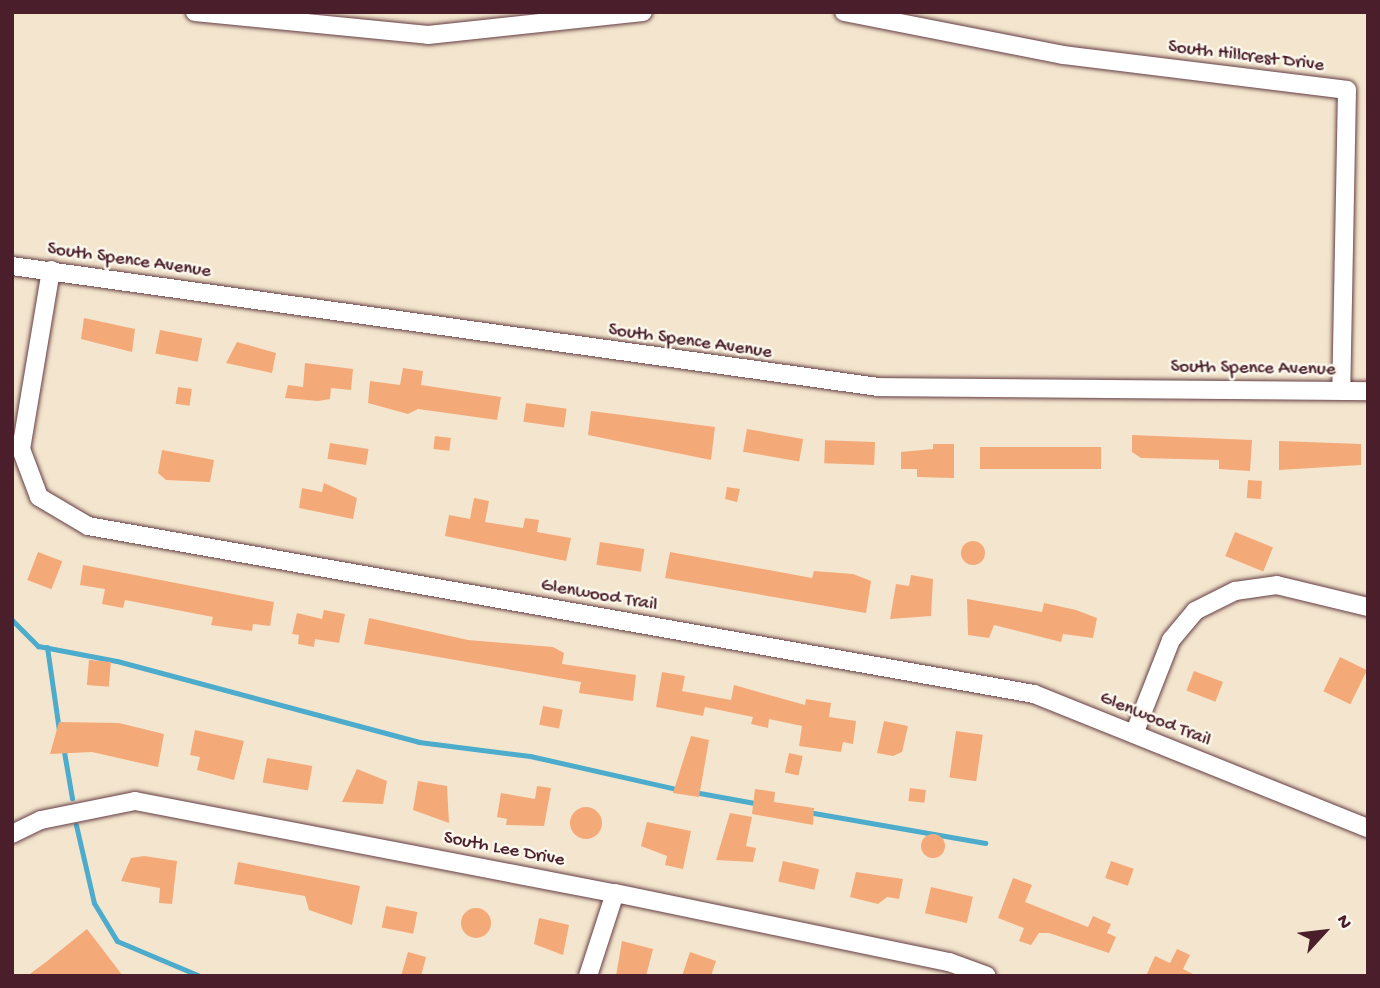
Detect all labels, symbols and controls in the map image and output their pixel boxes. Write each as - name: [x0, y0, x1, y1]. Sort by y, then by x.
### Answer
- street label: South Hillcrest Drive: [1167, 36, 1325, 78]
- street label: South Spence Avenue: [46, 238, 212, 284]
- street label: South Spence Avenue: [607, 319, 773, 365]
- street label: South Spence Avenue: [1170, 356, 1336, 382]
- street label: Glenwood Trail: [539, 575, 659, 617]
- street label: Glenwood Trail: [1096, 687, 1214, 753]
- street label: South Lee Drive: [442, 827, 566, 873]
- north arrow: [1289, 897, 1359, 967]
- text: N: [1330, 911, 1356, 933]

